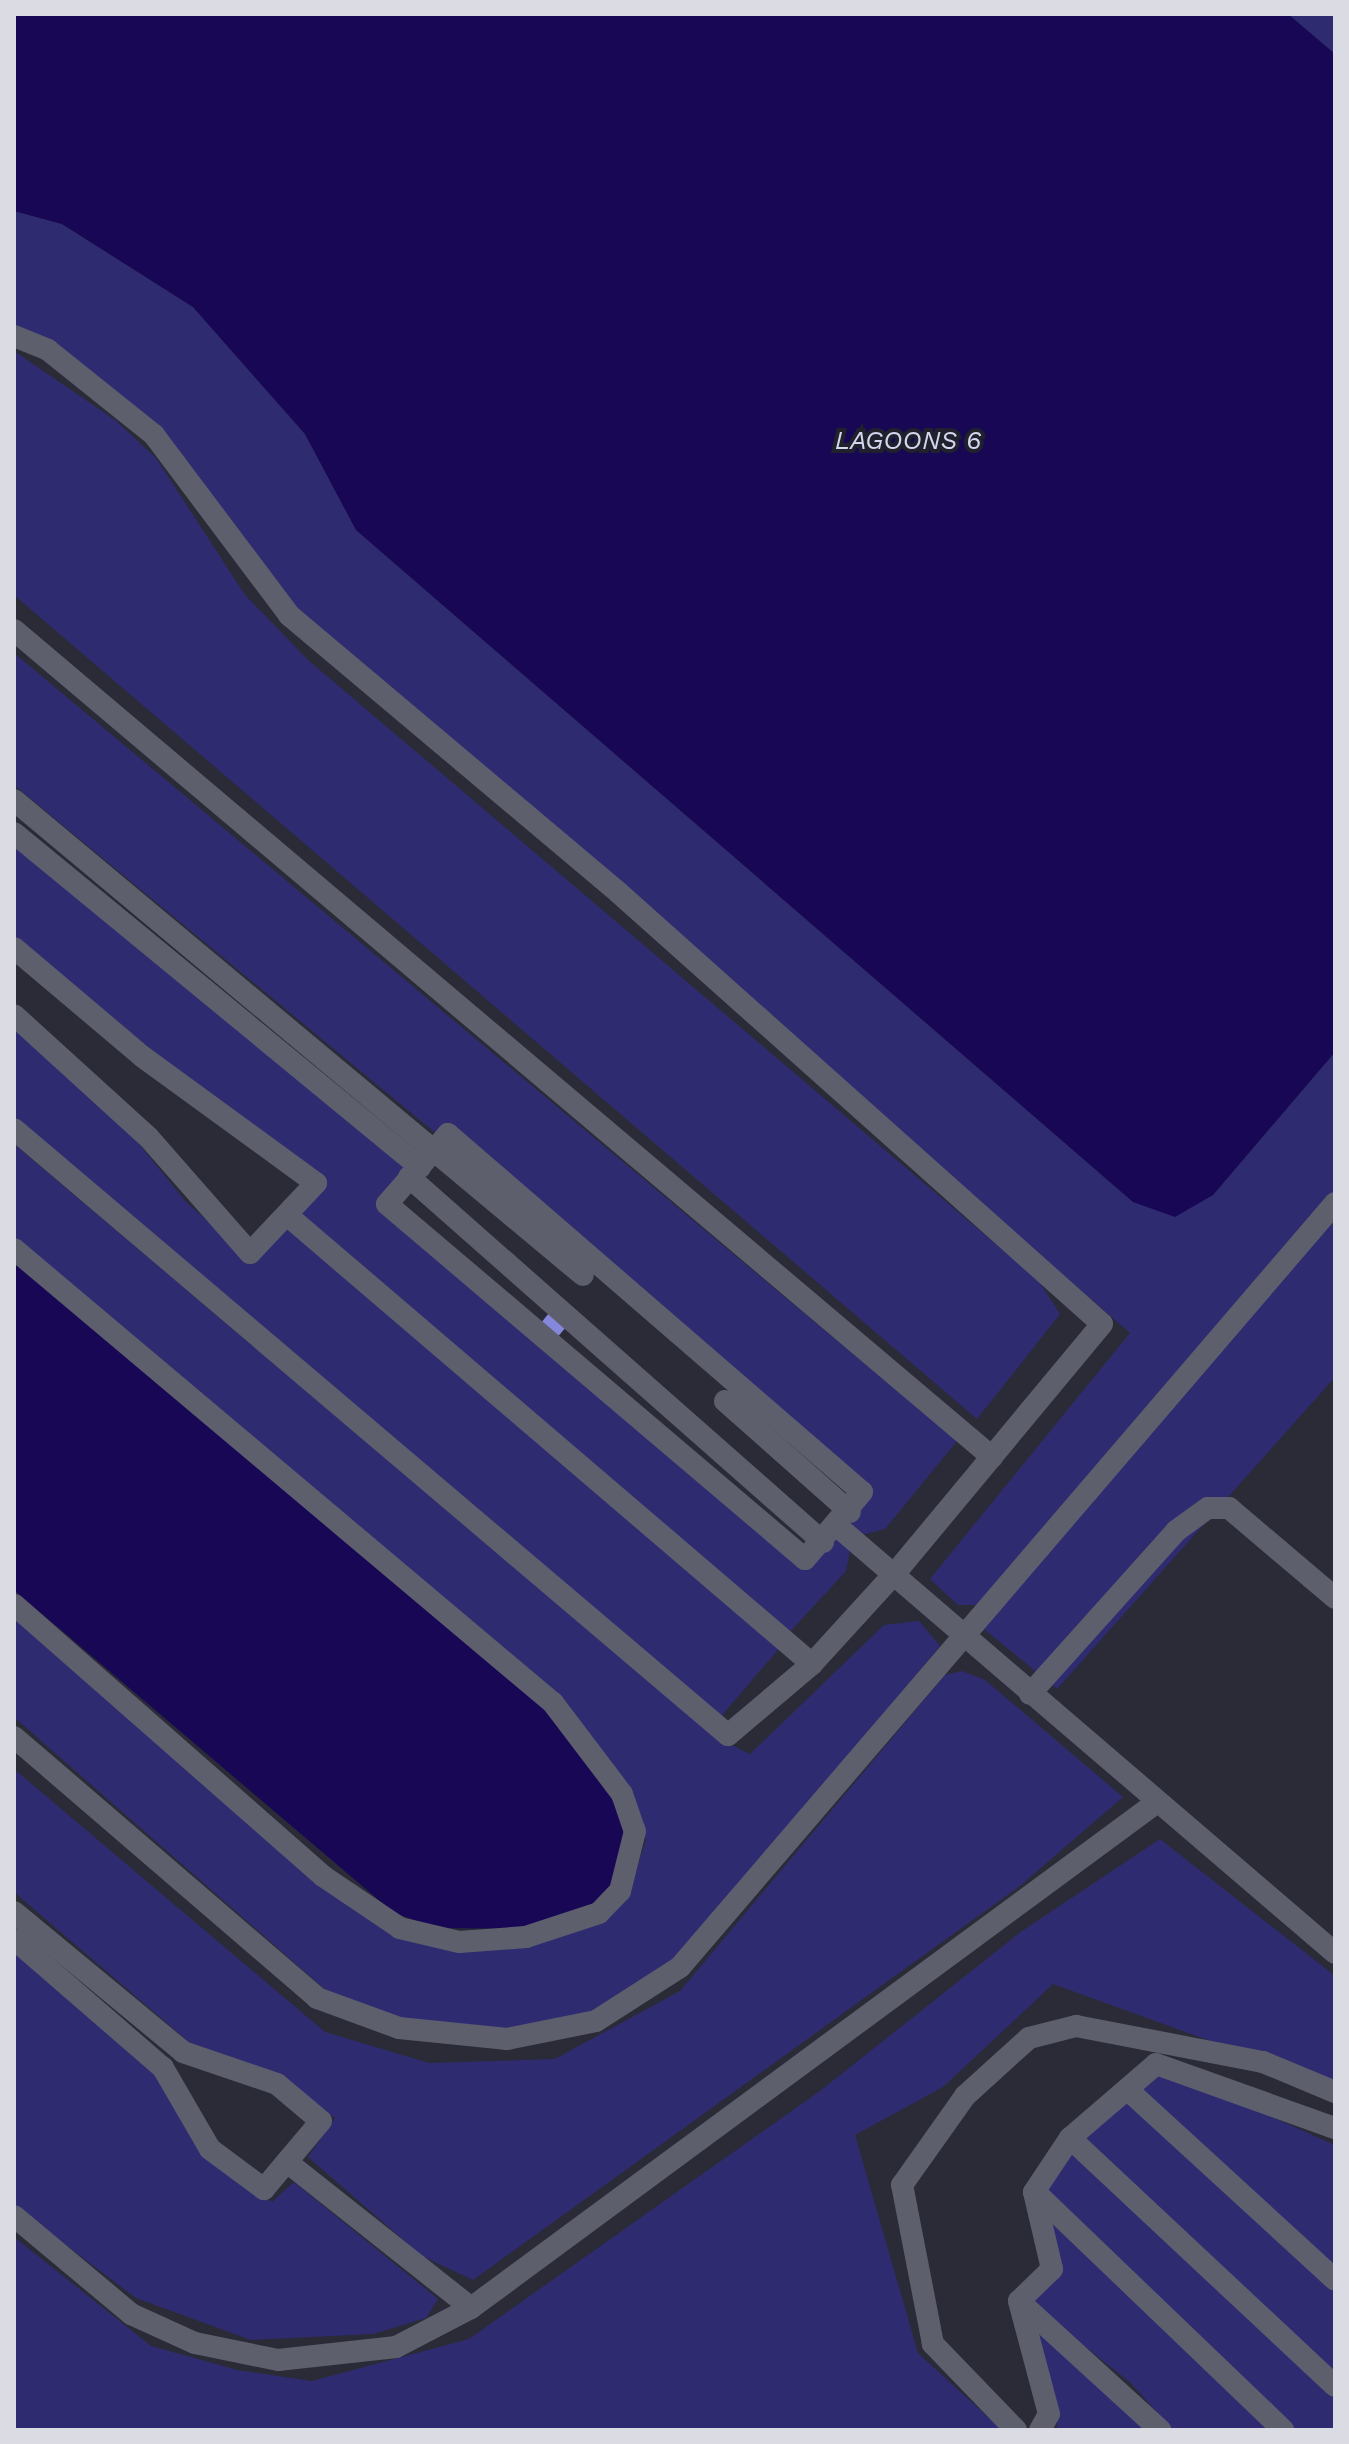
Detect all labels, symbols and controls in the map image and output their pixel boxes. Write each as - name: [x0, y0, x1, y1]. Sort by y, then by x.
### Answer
- water label: LAGOONS 6: [835, 425, 981, 457]

